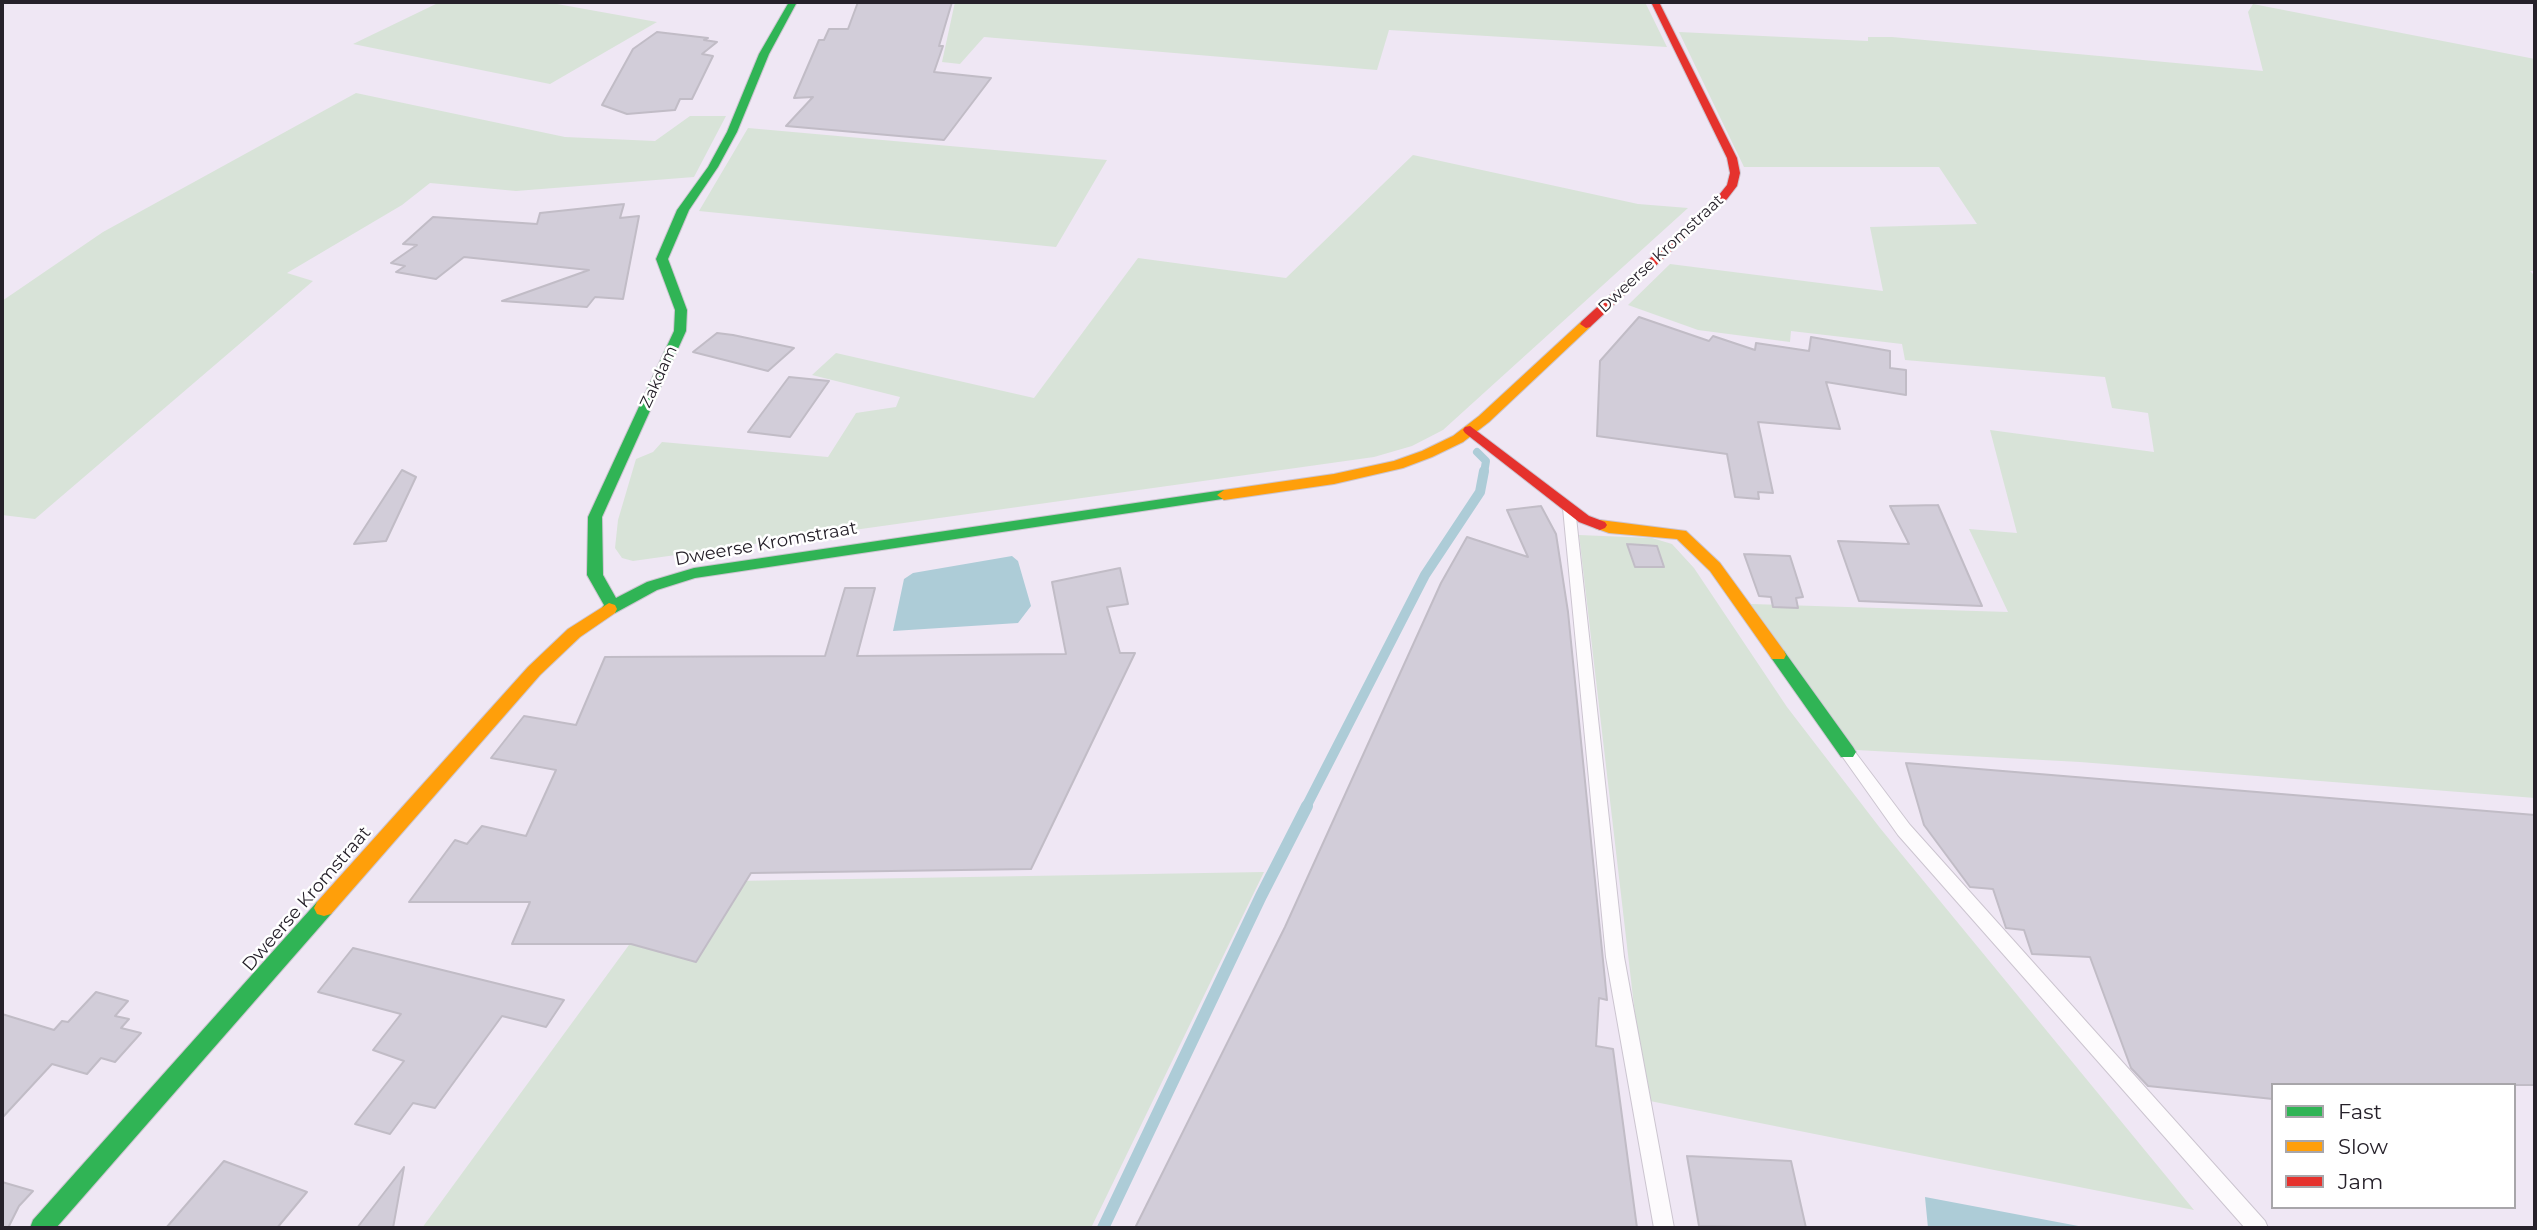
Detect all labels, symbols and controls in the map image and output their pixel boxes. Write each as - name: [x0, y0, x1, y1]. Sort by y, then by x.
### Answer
- street label: Dweerse Kromstraat: [1594, 191, 1728, 317]
- street label: Zakdam: [636, 343, 682, 411]
- street label: Dweerse Kromstraat: [673, 517, 859, 571]
- street label: Dweerse Kromstraat: [238, 822, 376, 976]
- legend: [2271, 1083, 2516, 1209]
- text: Fast: [2338, 1099, 2382, 1124]
- text: Slow: [2338, 1134, 2388, 1159]
- text: Jam: [2338, 1169, 2383, 1194]

